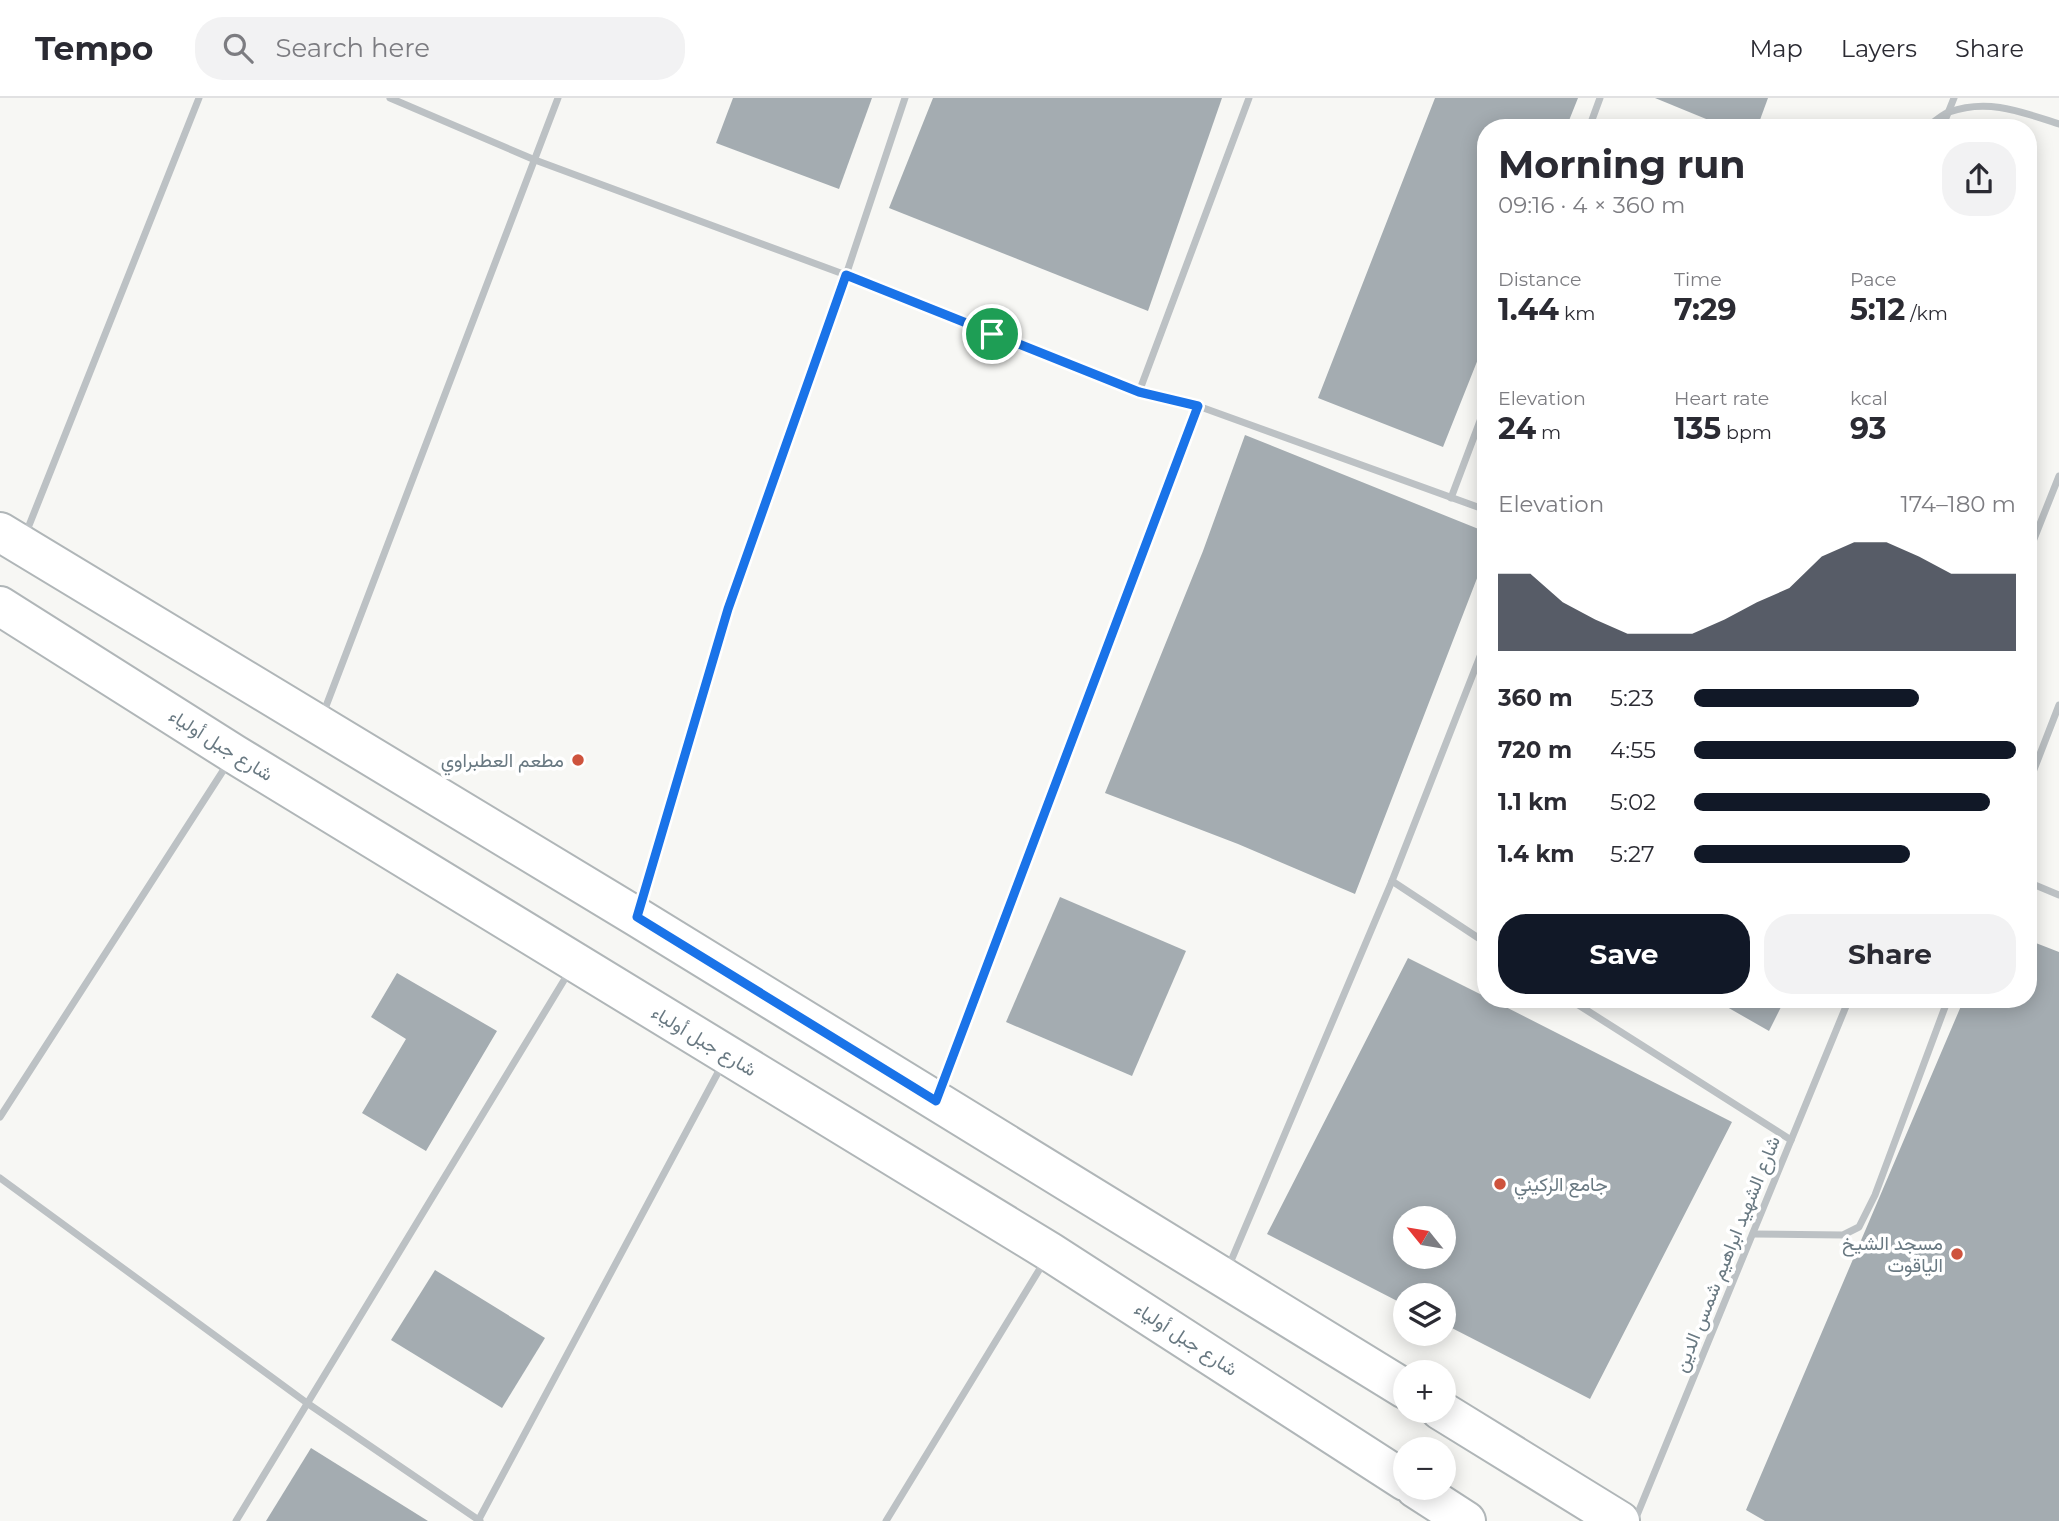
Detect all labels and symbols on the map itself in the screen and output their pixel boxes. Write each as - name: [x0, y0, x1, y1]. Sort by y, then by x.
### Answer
- pin: [962, 304, 1022, 364]
- street label: شارع جبل أولياء: [164, 704, 277, 787]
- place label: مطعم العطبراوي: [441, 749, 564, 776]
- marker: مطعم العطبراوي: [570, 752, 586, 768]
- street label: شارع جبل أولياء: [647, 1001, 761, 1082]
- street label: شارع الشهيد ابراهيم شمس الدين: [1669, 1133, 1786, 1376]
- place label: جامع الركيني: [1514, 1173, 1608, 1200]
- marker: جامع الركيني: [1492, 1176, 1508, 1192]
- north arrow: [1393, 1206, 1456, 1269]
- place label: مسجد الشيخ الياقوت: [1842, 1232, 1943, 1277]
- marker: مسجد الشيخ الياقوت: [1949, 1246, 1965, 1262]
- street label: شارع جبل أولياء: [1130, 1297, 1242, 1382]

